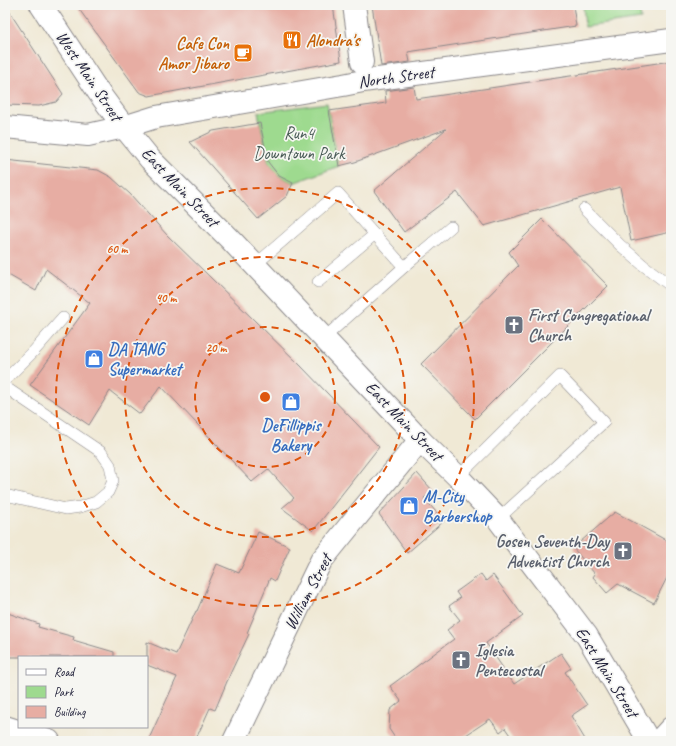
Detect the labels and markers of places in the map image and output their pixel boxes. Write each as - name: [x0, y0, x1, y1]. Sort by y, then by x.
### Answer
- restaurant icon: Alondra's: [281, 29, 303, 51]
- place label: Alondra's: [306, 30, 362, 51]
- place label: Cafe Con Amor Jibaro: [158, 33, 231, 74]
- cafe icon: Cafe Con Amor Jibaro: [232, 42, 254, 64]
- place label: First Congregational Church: [528, 305, 653, 346]
- church icon: First Congregational Church: [503, 314, 525, 336]
- place label: DA TANG Supermarket: [108, 339, 184, 380]
- shop icon: DA TANG Supermarket: [83, 348, 105, 370]
- centre of rings: [258, 390, 272, 404]
- shop icon: DeFillippis Bakery: [280, 391, 302, 413]
- place label: DeFillippis Bakery: [262, 415, 322, 456]
- place label: M-City Barbershop: [423, 486, 493, 527]
- shop icon: M-City Barbershop: [398, 495, 420, 517]
- place label: Gosen Seventh-Day Adventist Church: [496, 531, 611, 572]
- church icon: Gosen Seventh-Day Adventist Church: [612, 540, 634, 562]
- place label: Iglesia Pentecostal: [475, 640, 545, 681]
- church icon: Iglesia Pentecostal: [450, 649, 472, 671]

